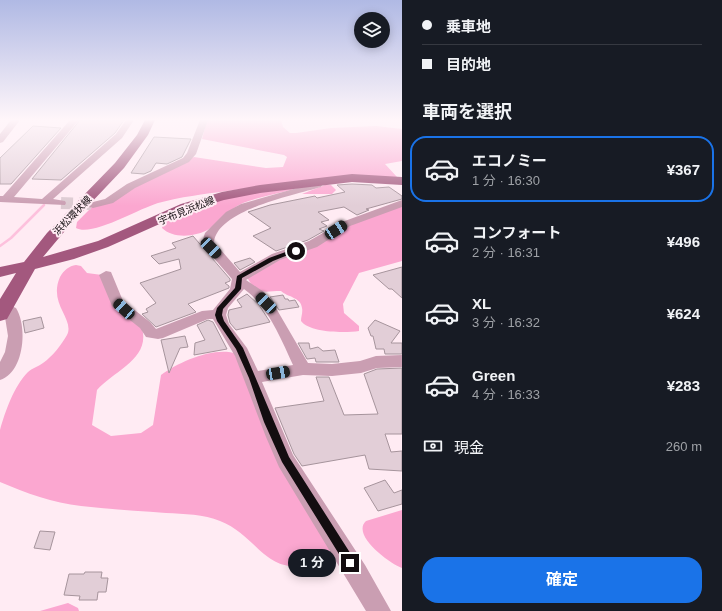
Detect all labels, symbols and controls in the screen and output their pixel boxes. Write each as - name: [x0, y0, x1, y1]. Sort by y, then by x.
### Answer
- map controls: [354, 12, 390, 48]
- button: layers: [354, 12, 390, 48]
- text: 乗車地: [446, 18, 491, 35]
- text: 目的地: [446, 56, 491, 73]
- text: 車両を選択: [422, 102, 512, 122]
- icon: car: [424, 151, 460, 187]
- text: エコノミー: [472, 152, 547, 169]
- text: ¥367: [667, 161, 700, 178]
- text: 1 分 · 16:30: [472, 173, 540, 188]
- street label: 浜松環状線: [51, 194, 94, 237]
- street label: 宇布見浜松線: [156, 194, 216, 227]
- car: [323, 218, 349, 242]
- icon: car: [424, 223, 460, 259]
- text: コンフォート: [472, 224, 562, 241]
- text: ¥496: [667, 233, 700, 250]
- car: [198, 235, 224, 261]
- route start: [287, 242, 305, 260]
- text: 2 分 · 16:31: [472, 245, 540, 260]
- car: [253, 290, 279, 316]
- icon: car: [424, 295, 460, 331]
- text: XL: [472, 295, 491, 312]
- car: [111, 297, 137, 321]
- text: ¥624: [667, 305, 700, 322]
- text: 3 分 · 16:32: [472, 315, 540, 330]
- car: [265, 365, 291, 381]
- icon: car: [424, 367, 460, 403]
- text: Green: [472, 367, 515, 384]
- text: ¥283: [667, 377, 700, 394]
- text: 4 分 · 16:33: [472, 387, 540, 402]
- icon: cash: [422, 435, 444, 457]
- text: 現金: [454, 439, 484, 456]
- text: 260 m: [666, 439, 702, 454]
- callout: 1 分: [288, 549, 336, 577]
- route end: [341, 554, 359, 572]
- text: 1 分: [300, 555, 324, 570]
- button: 確定: [422, 557, 702, 603]

